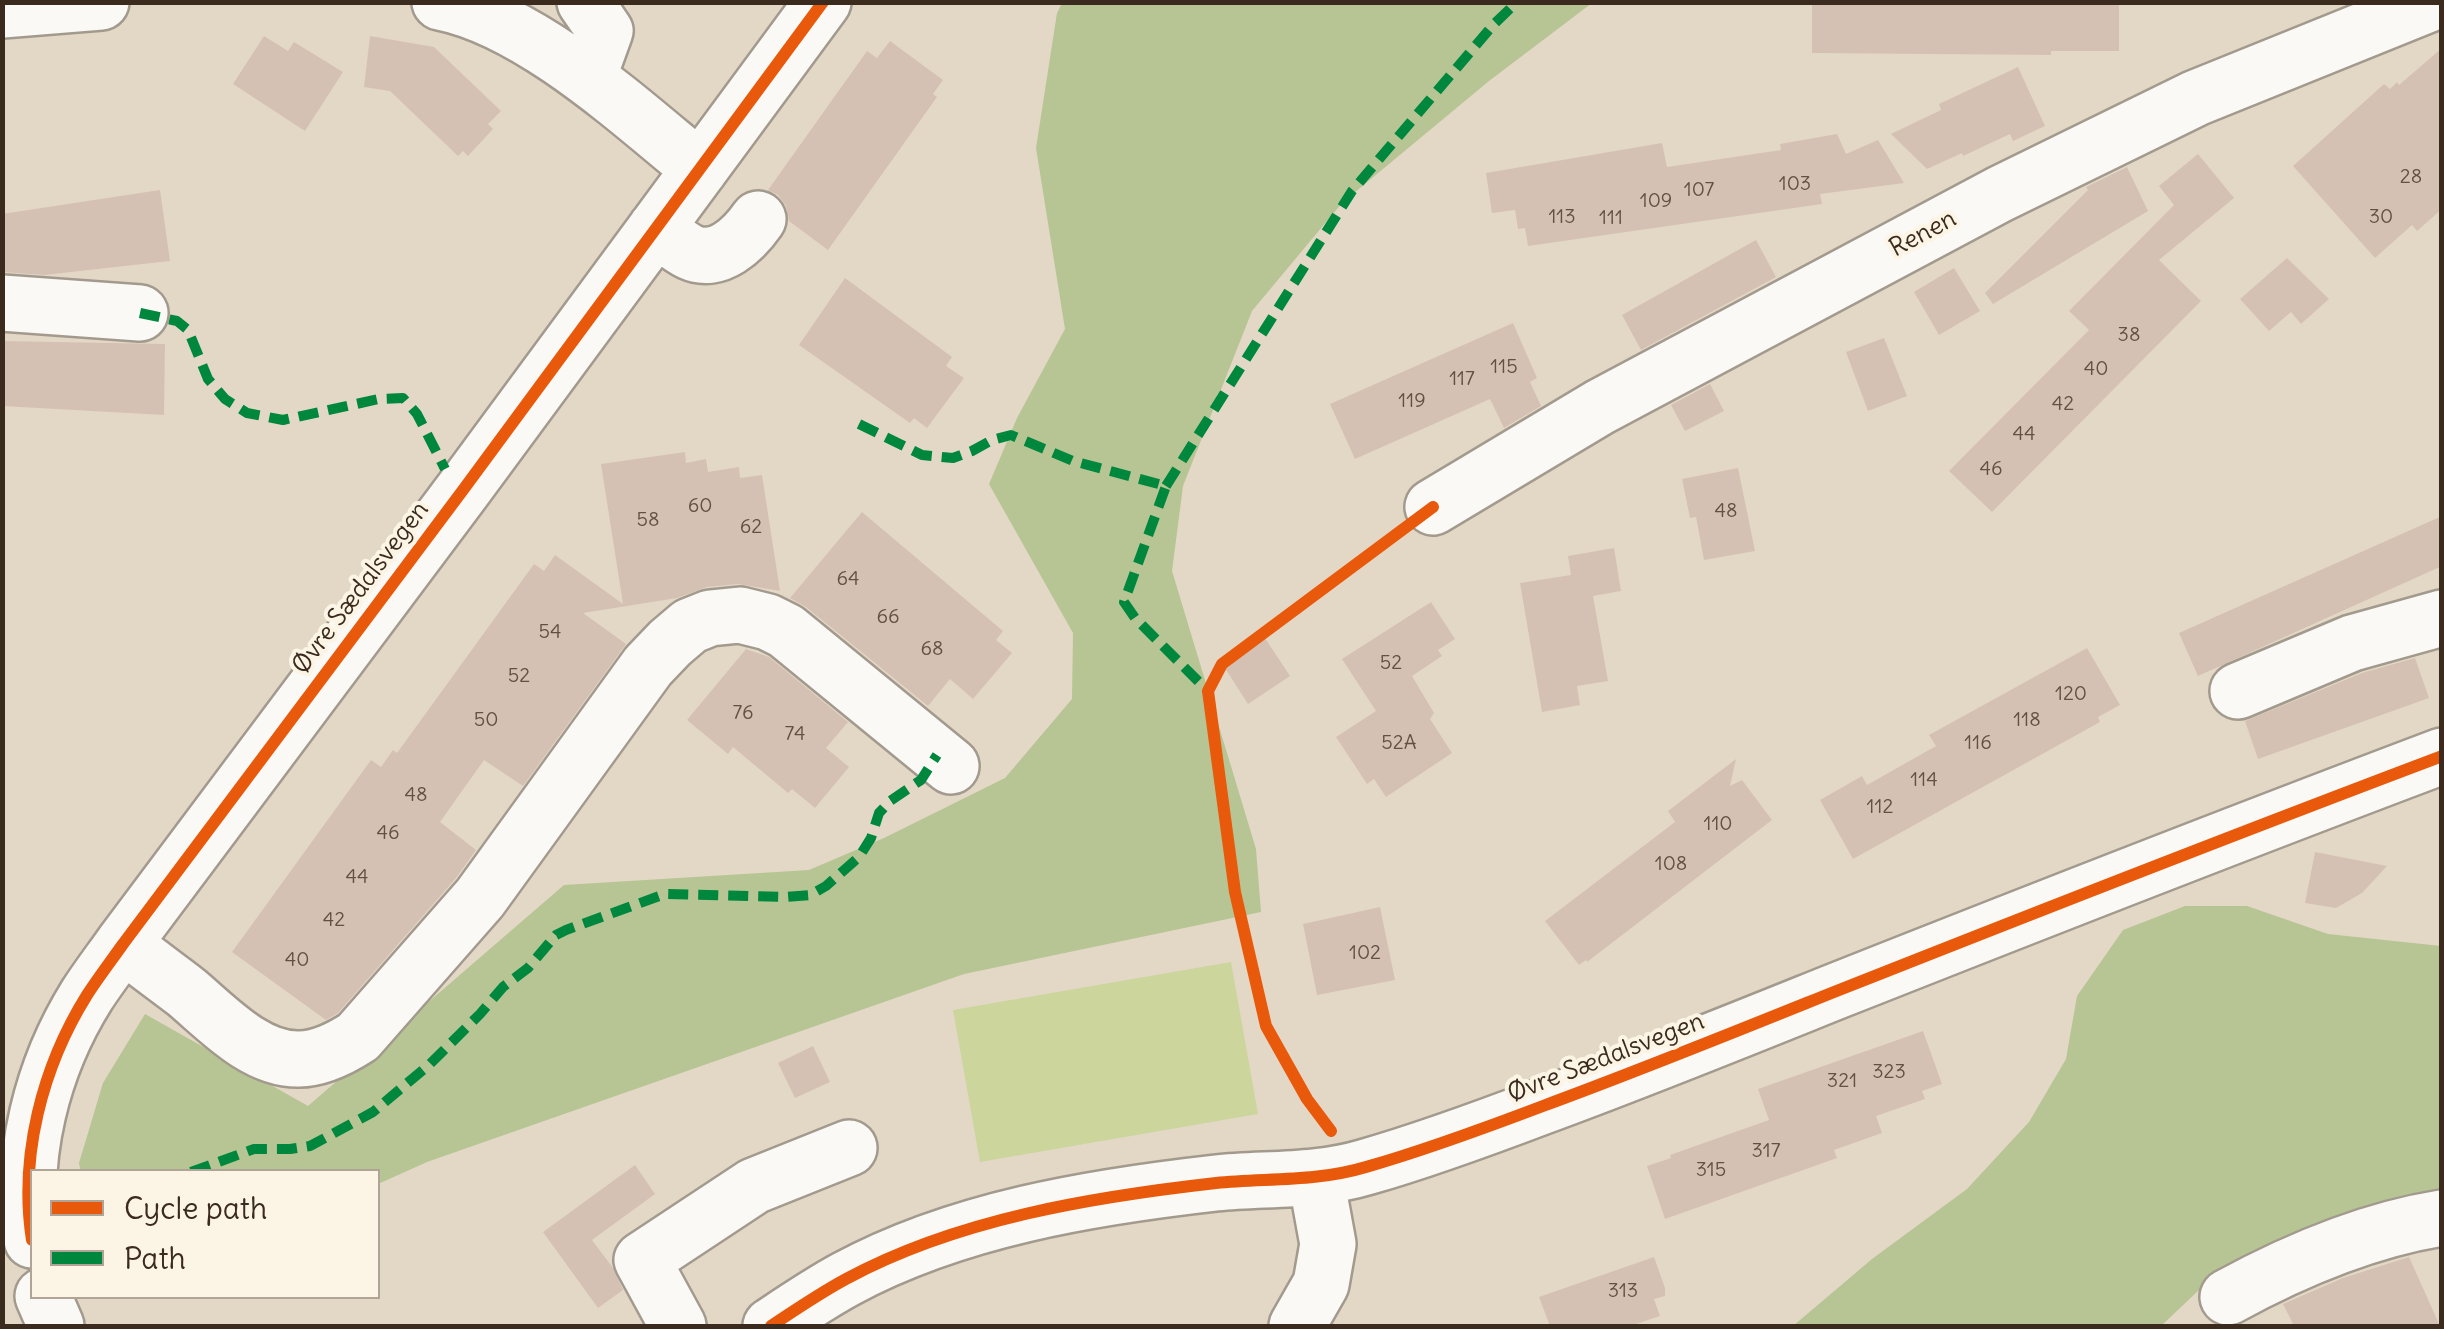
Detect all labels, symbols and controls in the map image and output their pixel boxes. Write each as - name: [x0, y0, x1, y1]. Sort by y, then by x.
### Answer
- house number: 28: [2400, 165, 2422, 189]
- house number: 103: [1779, 172, 1811, 196]
- house number: 107: [1684, 178, 1714, 202]
- house number: 109: [1640, 189, 1672, 213]
- street label: Renen: [1884, 204, 1962, 264]
- house number: 113: [1548, 205, 1576, 229]
- house number: 30: [2369, 205, 2393, 229]
- house number: 111: [1599, 206, 1623, 230]
- house number: 38: [2118, 323, 2140, 347]
- house number: 115: [1490, 355, 1518, 379]
- house number: 40: [2084, 357, 2108, 381]
- house number: 117: [1449, 367, 1475, 391]
- house number: 119: [1398, 389, 1426, 413]
- house number: 42: [2052, 392, 2074, 416]
- house number: 44: [2012, 422, 2036, 446]
- house number: 46: [1979, 457, 2003, 481]
- house number: 60: [688, 494, 712, 518]
- street label: Øvre Sædalsvegen: [286, 496, 436, 680]
- house number: 48: [1714, 499, 1738, 523]
- house number: 58: [636, 508, 660, 532]
- house number: 62: [740, 515, 762, 539]
- house number: 64: [836, 567, 860, 591]
- house number: 66: [876, 605, 900, 629]
- house number: 54: [538, 620, 562, 644]
- house number: 68: [920, 637, 944, 661]
- house number: 52: [1380, 651, 1402, 675]
- house number: 52: [508, 664, 530, 688]
- house number: 120: [2055, 682, 2087, 706]
- house number: 76: [732, 701, 754, 725]
- house number: 50: [474, 708, 498, 732]
- house number: 118: [2013, 708, 2041, 732]
- house number: 74: [785, 722, 805, 746]
- house number: 52A: [1381, 731, 1417, 755]
- house number: 116: [1964, 731, 1992, 755]
- house number: 114: [1910, 768, 1938, 792]
- house number: 48: [404, 783, 428, 807]
- house number: 112: [1867, 795, 1893, 819]
- house number: 110: [1703, 812, 1733, 836]
- house number: 46: [376, 821, 400, 845]
- house number: 108: [1655, 852, 1687, 876]
- house number: 44: [345, 865, 369, 889]
- house number: 42: [323, 908, 345, 932]
- house number: 102: [1349, 941, 1381, 965]
- house number: 40: [285, 948, 309, 972]
- street label: Øvre Sædalsvegen: [1503, 1007, 1709, 1109]
- house number: 323: [1872, 1060, 1906, 1084]
- house number: 321: [1827, 1069, 1857, 1093]
- house number: 317: [1752, 1139, 1780, 1163]
- house number: 315: [1696, 1158, 1726, 1182]
- legend: [30, 1169, 380, 1299]
- text: Cycle path: [124, 1189, 267, 1227]
- text: Path: [124, 1239, 186, 1277]
- house number: 313: [1608, 1279, 1638, 1303]

